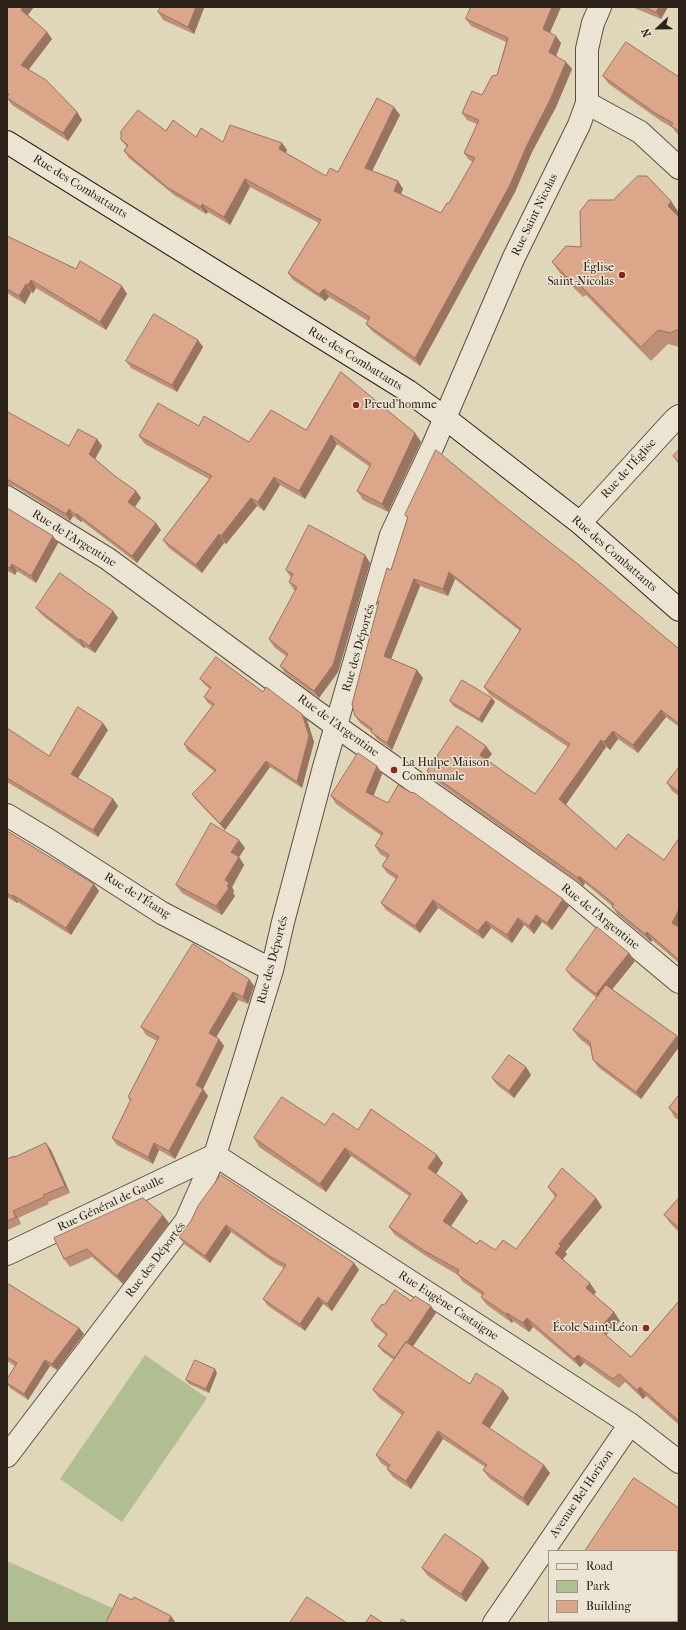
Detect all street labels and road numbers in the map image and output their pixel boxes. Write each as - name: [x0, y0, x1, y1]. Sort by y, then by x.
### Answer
- street label: Rue des Combattants: [30, 152, 130, 222]
- street label: Rue Saint Nicolas: [509, 171, 561, 259]
- street label: Rue des Combattants: [305, 324, 405, 394]
- street label: Rue de l'Église: [598, 436, 660, 502]
- street label: Rue de l'Argentine: [29, 507, 119, 571]
- street label: Rue des Combattants: [568, 513, 660, 595]
- street label: Rue des Déportés: [340, 602, 378, 694]
- street label: Rue de l'Argentine: [295, 692, 381, 760]
- street label: Rue de l'Étang: [101, 870, 173, 922]
- street label: Rue de l'Argentine: [558, 881, 642, 953]
- street label: Rue des Déportés: [254, 914, 292, 1006]
- street label: Rue Général de Gaulle: [55, 1173, 167, 1235]
- street label: Rue des Déportés: [123, 1219, 189, 1301]
- street label: Rue Eugène Castaigne: [395, 1268, 501, 1344]
- street label: Avenue Bel Horizon: [547, 1447, 617, 1541]

